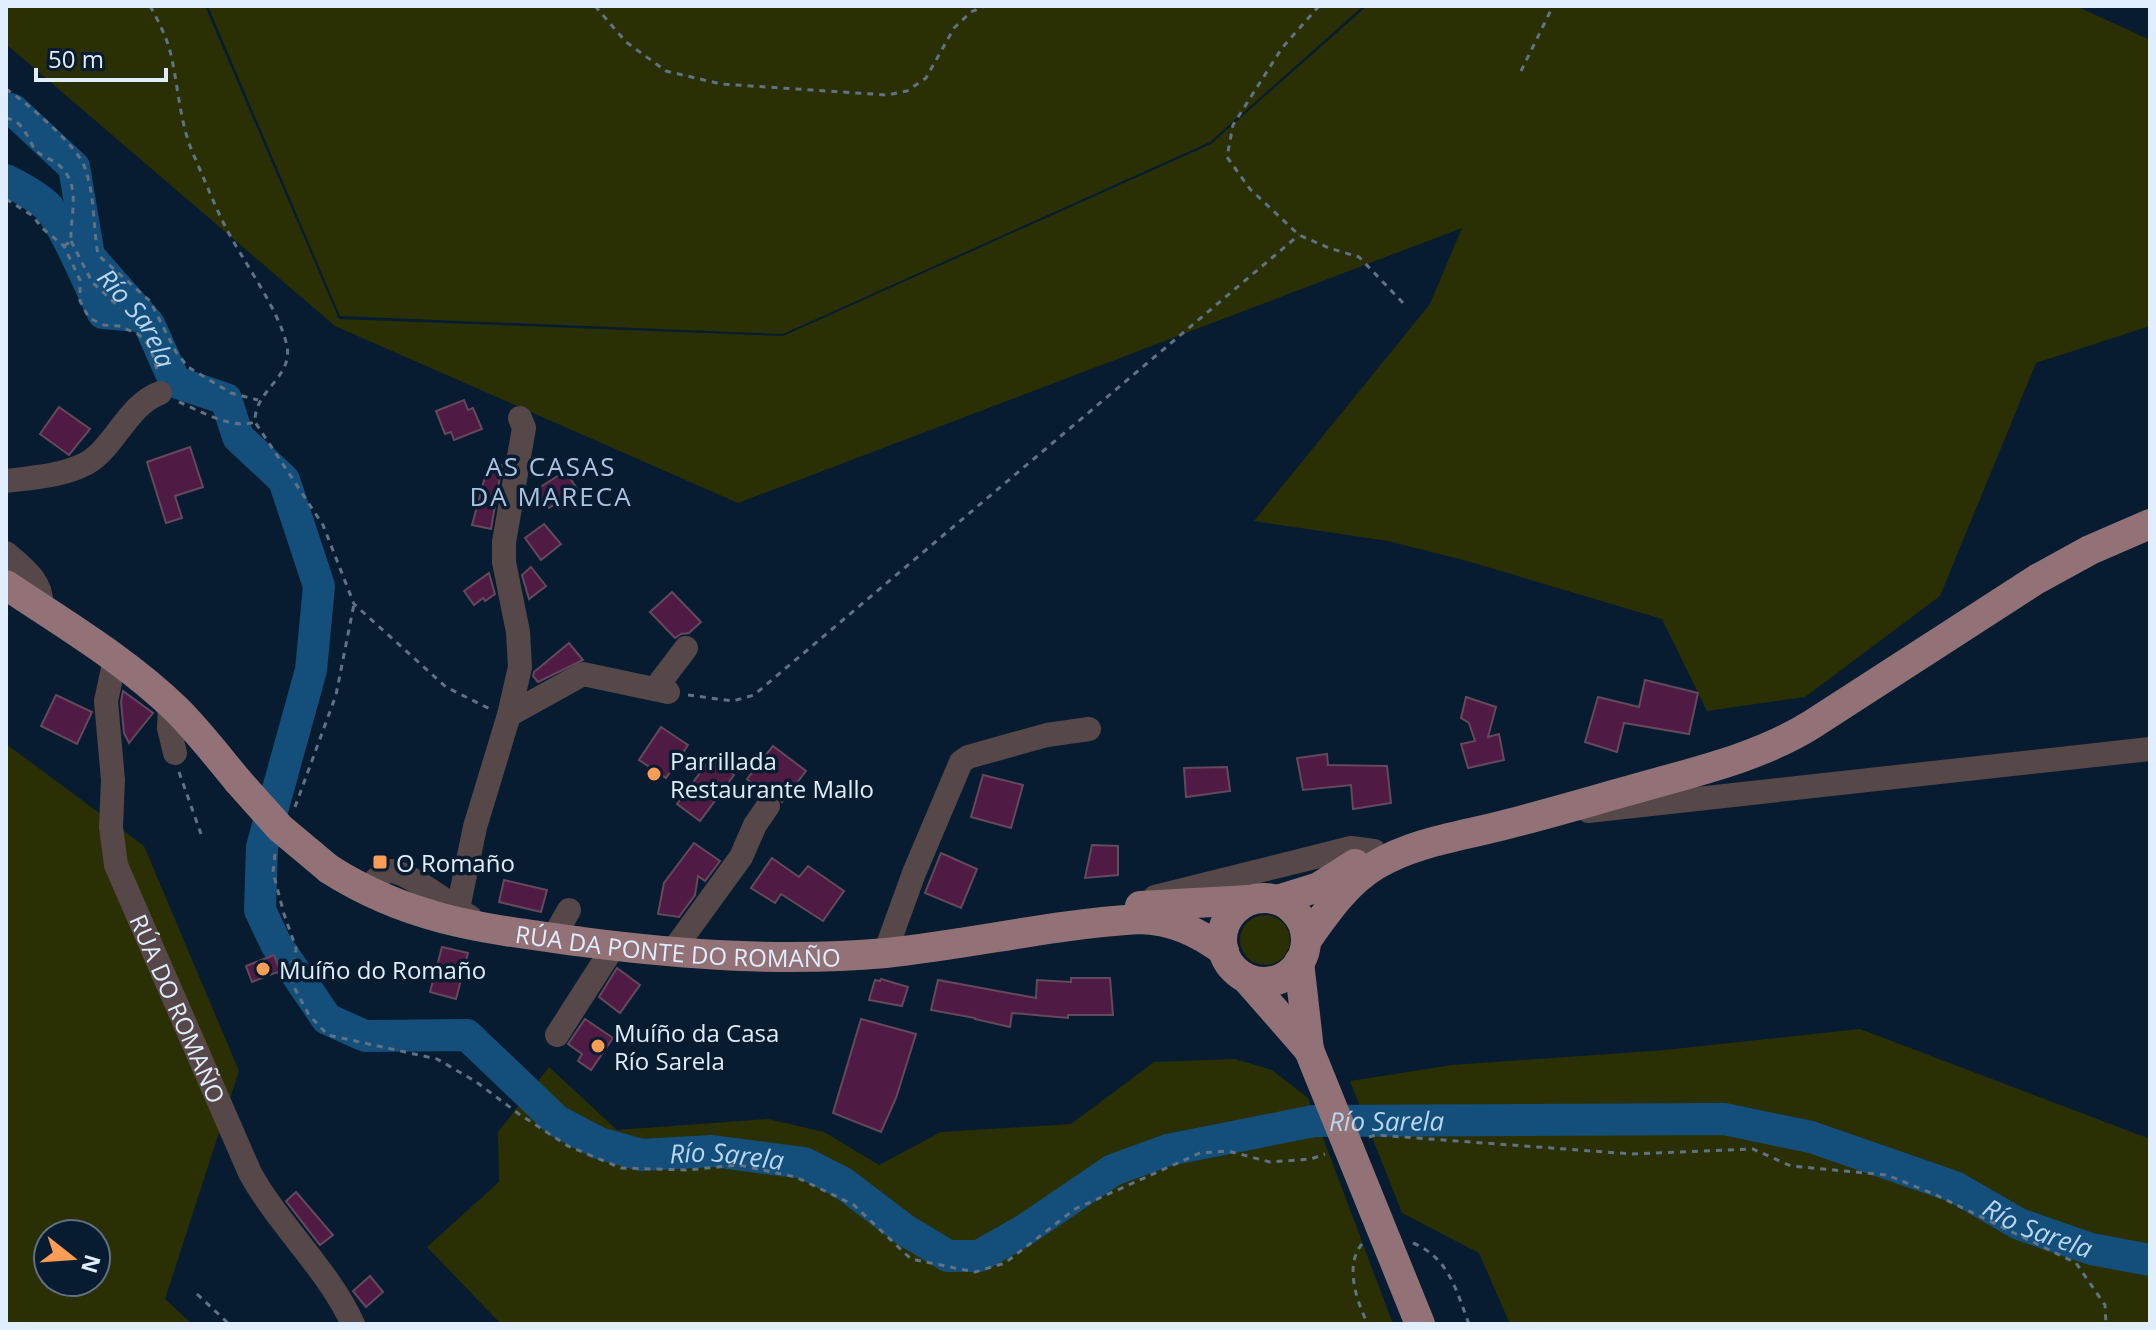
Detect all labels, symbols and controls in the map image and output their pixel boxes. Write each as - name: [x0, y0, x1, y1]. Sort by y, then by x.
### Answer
- scale bar: [36, 32, 166, 82]
- text: 50 m: [48, 42, 104, 75]
- water label: Río Sarela: [90, 260, 184, 374]
- district label: AS CASAS DA MARECA: [469, 448, 633, 514]
- place label: Parrillada Restaurante Mallo: [670, 744, 874, 805]
- marker: Parrillada Restaurante Mallo: [645, 765, 663, 783]
- place label: O Romaño: [396, 846, 515, 879]
- marker: O Romaño: [371, 853, 389, 871]
- street label: RÚA DO ROMAÑO: [123, 909, 234, 1108]
- street label: RÚA DA PONTE DO ROMAÑO: [513, 916, 841, 974]
- place label: Muíño do Romaño: [279, 953, 486, 986]
- marker: Muíño do Romaño: [254, 960, 272, 978]
- place label: Muíño da Casa Río Sarela: [614, 1016, 779, 1077]
- marker: Muíño da Casa Río Sarela: [589, 1037, 607, 1055]
- water label: Río Sarela: [1329, 1102, 1444, 1139]
- water label: Río Sarela: [668, 1133, 786, 1178]
- water label: Río Sarela: [1977, 1189, 2098, 1266]
- north arrow: [32, 1218, 112, 1298]
- text: N: [75, 1251, 109, 1277]

